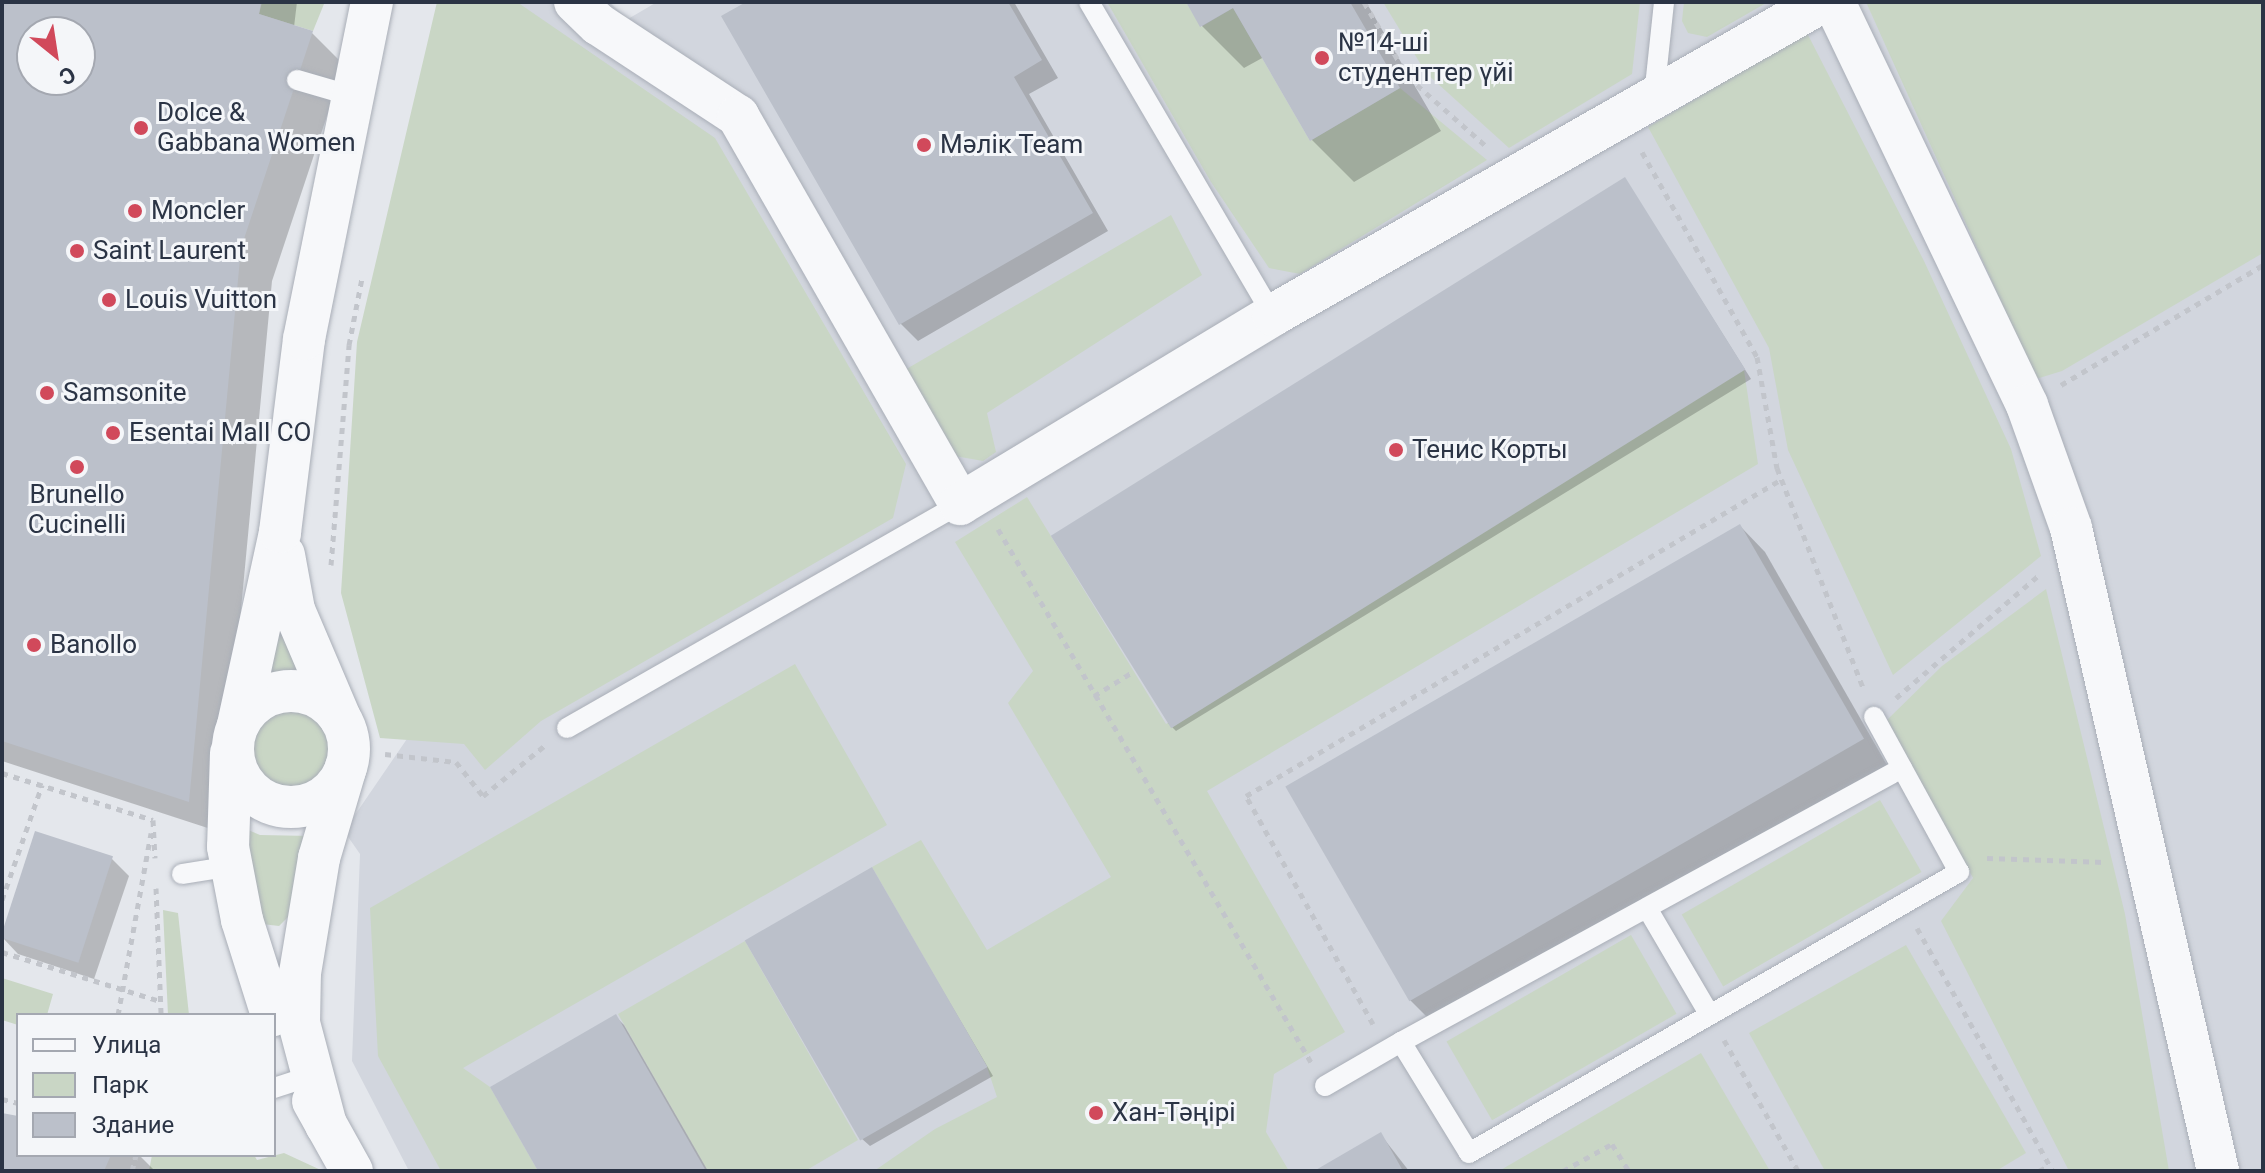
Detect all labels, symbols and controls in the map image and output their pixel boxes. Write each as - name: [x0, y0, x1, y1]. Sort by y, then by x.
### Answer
- north arrow: [16, 16, 96, 96]
- place label: №14-ші студенттер үйі: [1338, 27, 1514, 88]
- marker: №14-ші студенттер үйі: [1313, 49, 1331, 67]
- text: С: [55, 61, 80, 90]
- place label: Dolce & Gabbana Women: [157, 97, 356, 158]
- marker: Dolce & Gabbana Women: [132, 119, 150, 137]
- place label: Мәлік Team: [940, 129, 1083, 161]
- marker: Мәлік Team: [915, 136, 933, 154]
- place label: Moncler: [151, 195, 245, 227]
- marker: Moncler: [126, 202, 144, 220]
- place label: Saint Laurent: [93, 235, 246, 267]
- marker: Saint Laurent: [68, 242, 86, 260]
- place label: Louis Vuitton: [125, 284, 277, 316]
- marker: Louis Vuitton: [100, 291, 118, 309]
- place label: Samsonite: [63, 377, 187, 409]
- marker: Samsonite: [38, 384, 56, 402]
- place label: Esentai Mall СО: [129, 417, 312, 449]
- marker: Esentai Mall СО: [104, 424, 122, 442]
- place label: Тенис Корты: [1412, 434, 1568, 466]
- marker: Тенис Корты: [1387, 441, 1405, 459]
- marker: Brunello Cucinelli: [68, 458, 86, 476]
- place label: Brunello Cucinelli: [28, 479, 126, 540]
- place label: Banollo: [50, 629, 137, 661]
- marker: Banollo: [25, 636, 43, 654]
- legend: [16, 1013, 276, 1157]
- text: Улица: [92, 1031, 161, 1059]
- text: Парк: [92, 1071, 149, 1099]
- place label: Хан-Тәңірі: [1112, 1097, 1236, 1129]
- marker: Хан-Тәңірі: [1087, 1104, 1105, 1122]
- text: Здание: [92, 1111, 174, 1139]

